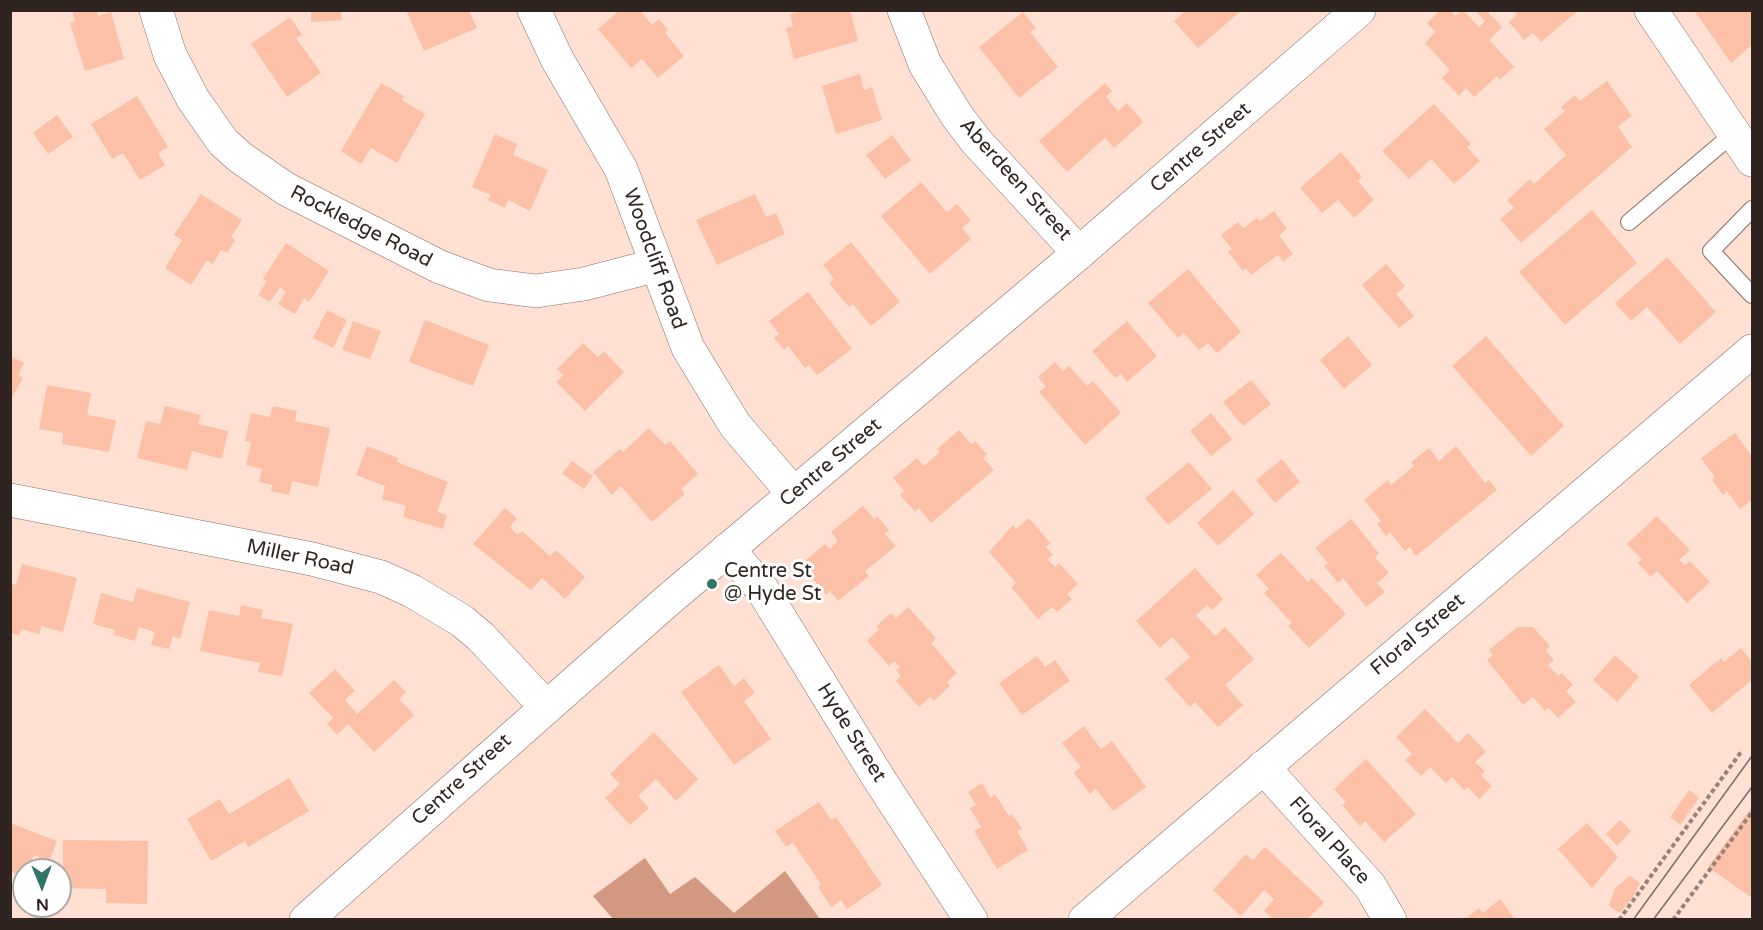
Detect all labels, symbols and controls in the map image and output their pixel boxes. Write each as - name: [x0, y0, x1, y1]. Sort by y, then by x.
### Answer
- street label: Centre Street: [1146, 98, 1256, 198]
- street label: Aberdeen Street: [954, 114, 1076, 246]
- street label: Rockledge Road: [286, 181, 436, 273]
- street label: Woodcliff Road: [617, 185, 691, 333]
- street label: Centre Street: [775, 413, 887, 513]
- street label: Miller Road: [244, 535, 356, 581]
- place label: Centre St @ Hyde St: [724, 560, 821, 607]
- marker: Centre St @ Hyde St: [705, 577, 719, 591]
- street label: Floral Street: [1366, 589, 1470, 681]
- street label: Hyde Street: [811, 679, 891, 787]
- street label: Centre Street: [407, 729, 517, 831]
- street label: Floral Place: [1283, 792, 1375, 890]
- north arrow: [12, 858, 72, 918]
- text: N: [36, 894, 49, 914]

